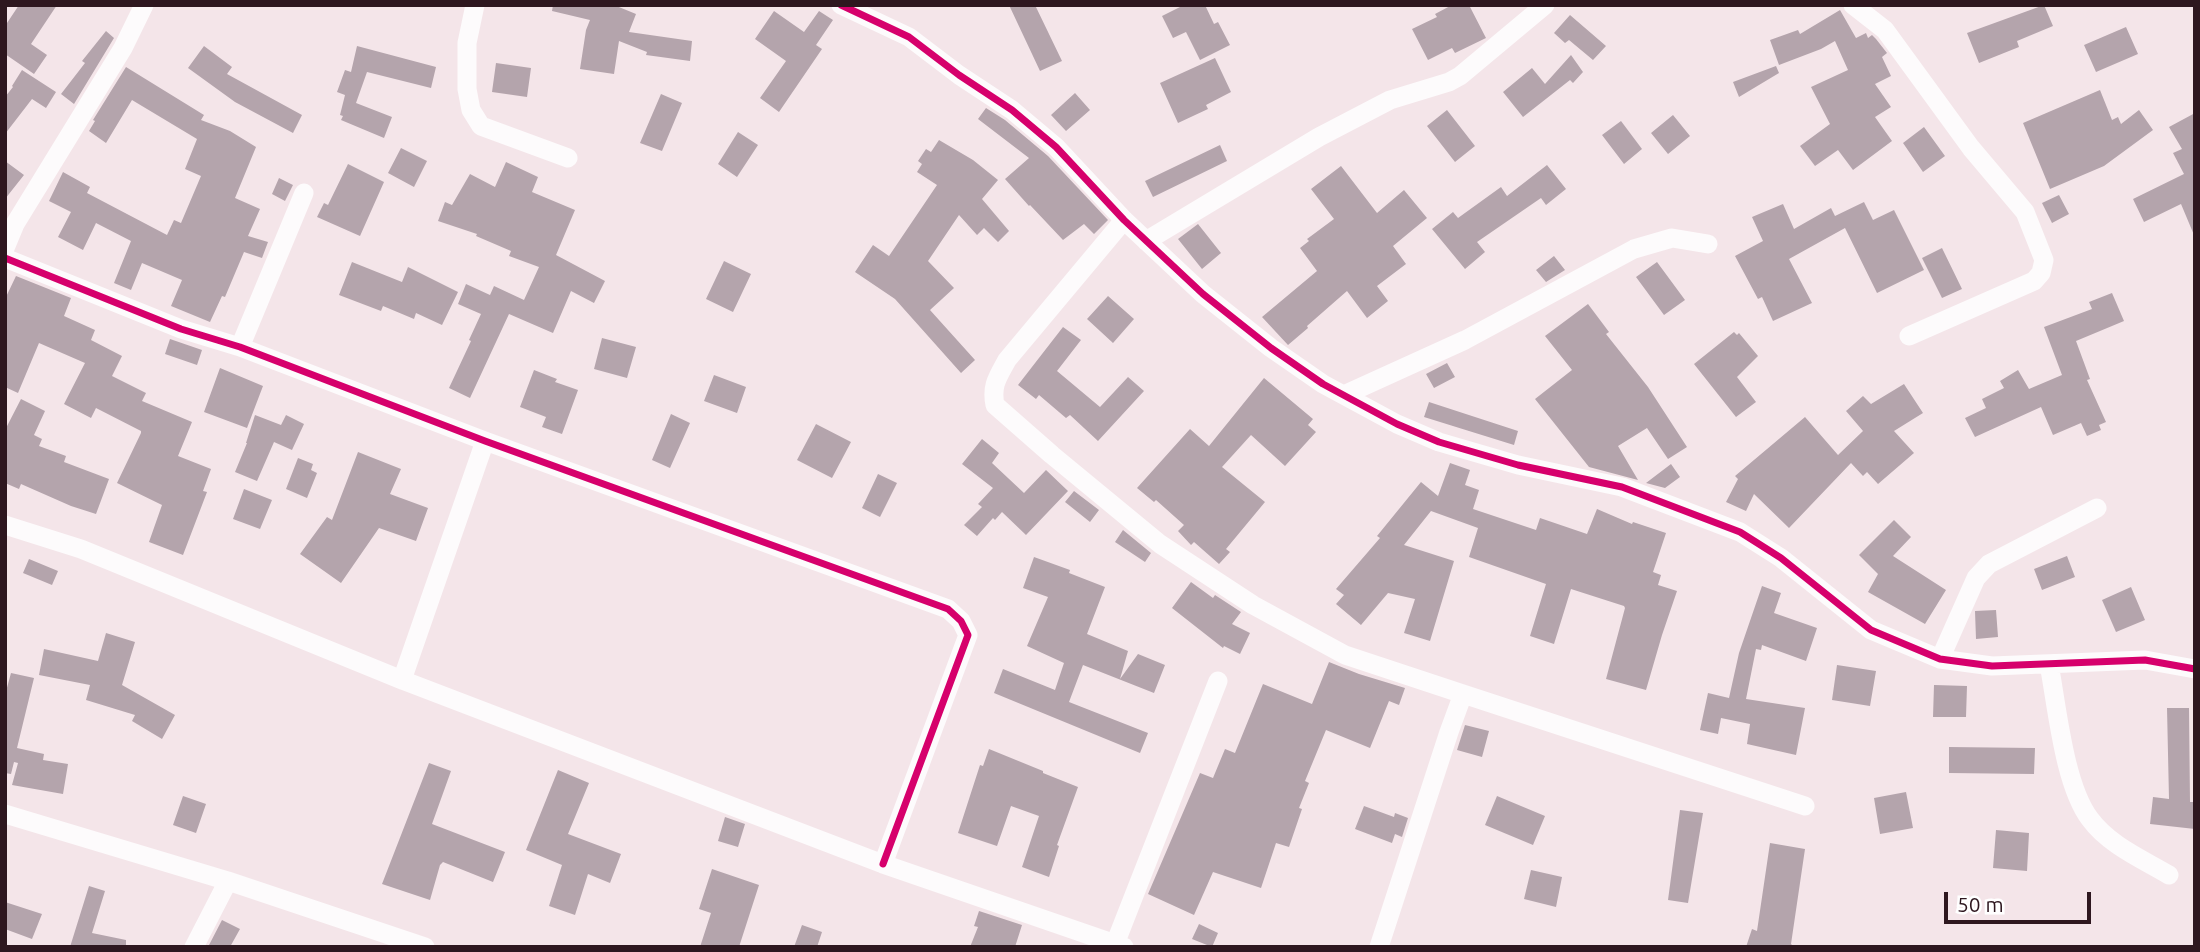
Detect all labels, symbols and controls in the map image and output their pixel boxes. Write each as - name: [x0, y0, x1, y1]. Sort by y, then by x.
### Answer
- scale bar: [1948, 878, 2095, 922]
- text: 50 m: [1957, 892, 2004, 916]

